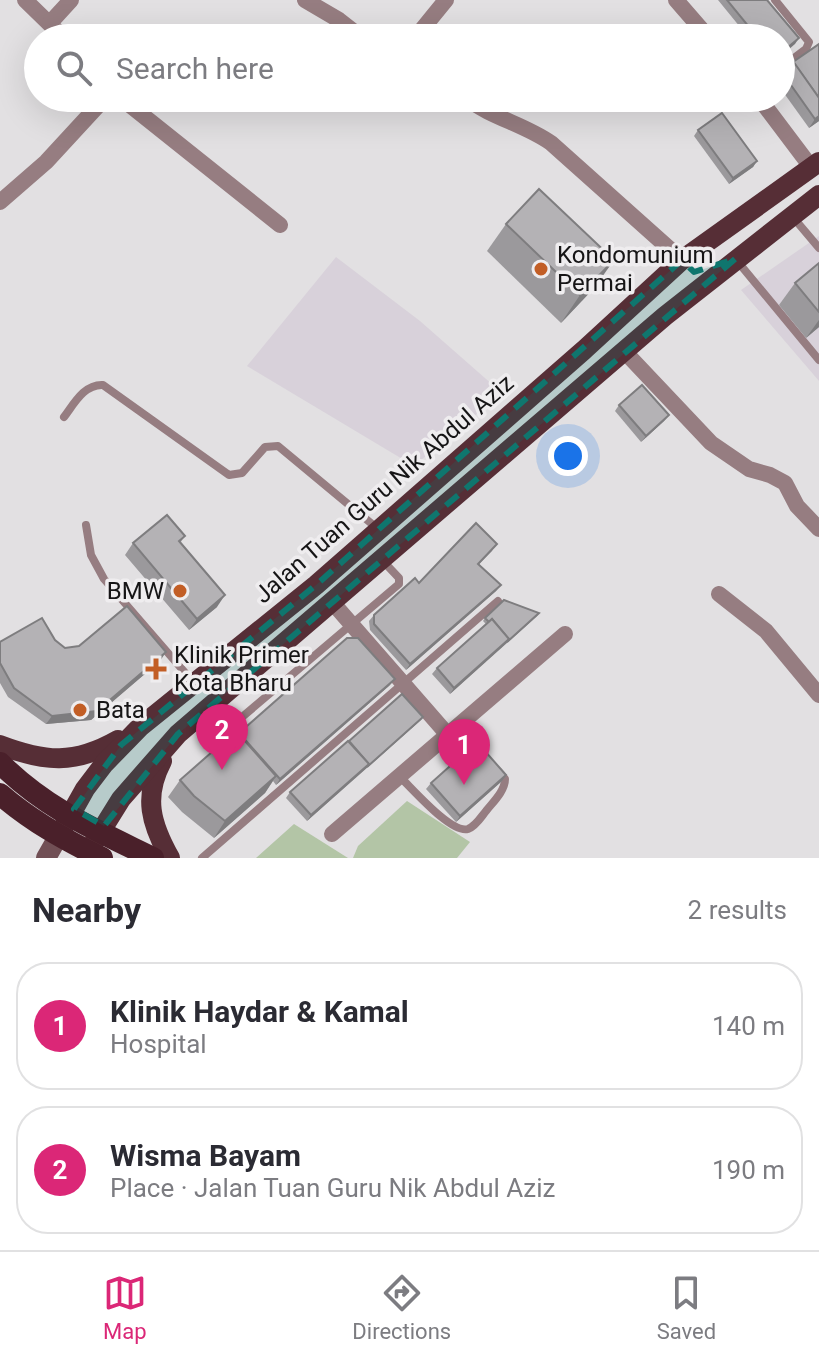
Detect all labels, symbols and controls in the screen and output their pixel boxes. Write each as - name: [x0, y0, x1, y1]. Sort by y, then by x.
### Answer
- search box: [24, 24, 795, 112]
- icon: search: [52, 46, 96, 90]
- text: Search here: [116, 51, 274, 86]
- place label: Kondomunium Permai: [557, 241, 714, 297]
- marker: Kondomunium Permai: [532, 260, 550, 278]
- street label: Jalan Tuan Guru Nik Abdul Aziz: [249, 369, 519, 609]
- your location: [548, 436, 588, 476]
- place label: BMW: [107, 577, 164, 605]
- marker: BMW: [171, 582, 189, 600]
- place label: Klinik Primer Kota Bharu: [174, 641, 309, 697]
- marker: Klinik Primer Kota Bharu: [145, 658, 167, 680]
- place label: Bata: [96, 696, 145, 724]
- marker: Bata: [71, 701, 89, 719]
- pin: 2: [196, 704, 248, 770]
- pin: 1: [438, 719, 490, 785]
- text: Nearby: [32, 890, 141, 930]
- text: 2 results: [688, 895, 787, 925]
- text: Klinik Haydar & Kamal: [110, 994, 409, 1029]
- text: 1: [53, 1011, 67, 1041]
- text: 140 m: [712, 1011, 785, 1041]
- text: Hospital: [110, 1029, 207, 1059]
- text: Wisma Bayam: [110, 1138, 301, 1173]
- text: 2: [53, 1155, 67, 1185]
- text: 190 m: [712, 1155, 785, 1185]
- text: Place · Jalan Tuan Guru Nik Abdul Aziz: [110, 1173, 556, 1203]
- tab: Map: [103, 1271, 147, 1344]
- tab: Directions: [352, 1271, 451, 1344]
- tab: Saved: [657, 1271, 716, 1344]

